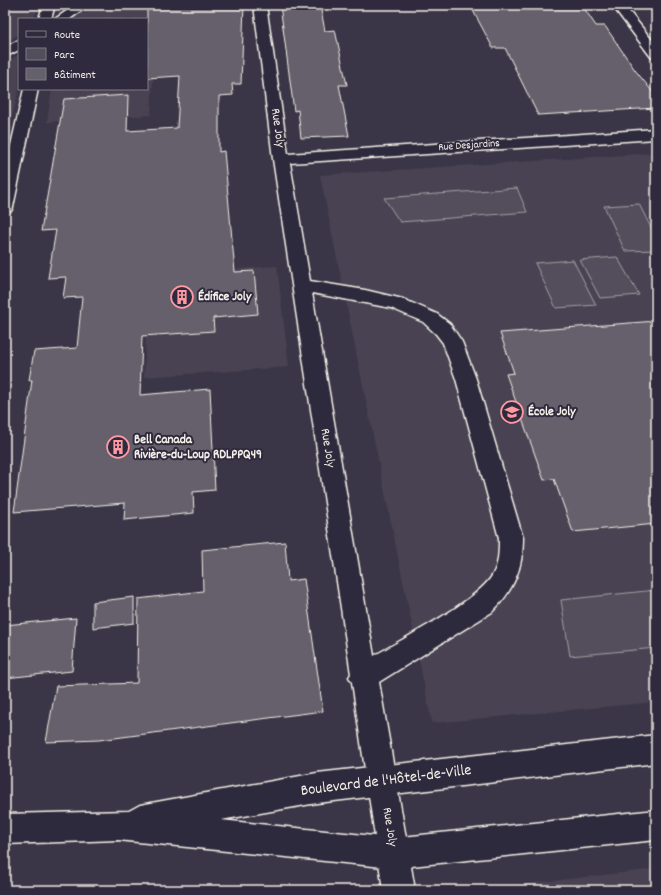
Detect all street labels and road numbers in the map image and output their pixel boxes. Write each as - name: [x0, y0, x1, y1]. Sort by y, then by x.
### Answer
- street label: Rue Joly: [265, 107, 289, 150]
- street label: Rue Desjardins: [438, 136, 501, 156]
- street label: Rue Joly: [315, 427, 340, 470]
- street label: Boulevard de l'Hôtel-de-Ville: [299, 759, 473, 803]
- street label: Rue Joly: [377, 806, 402, 849]

